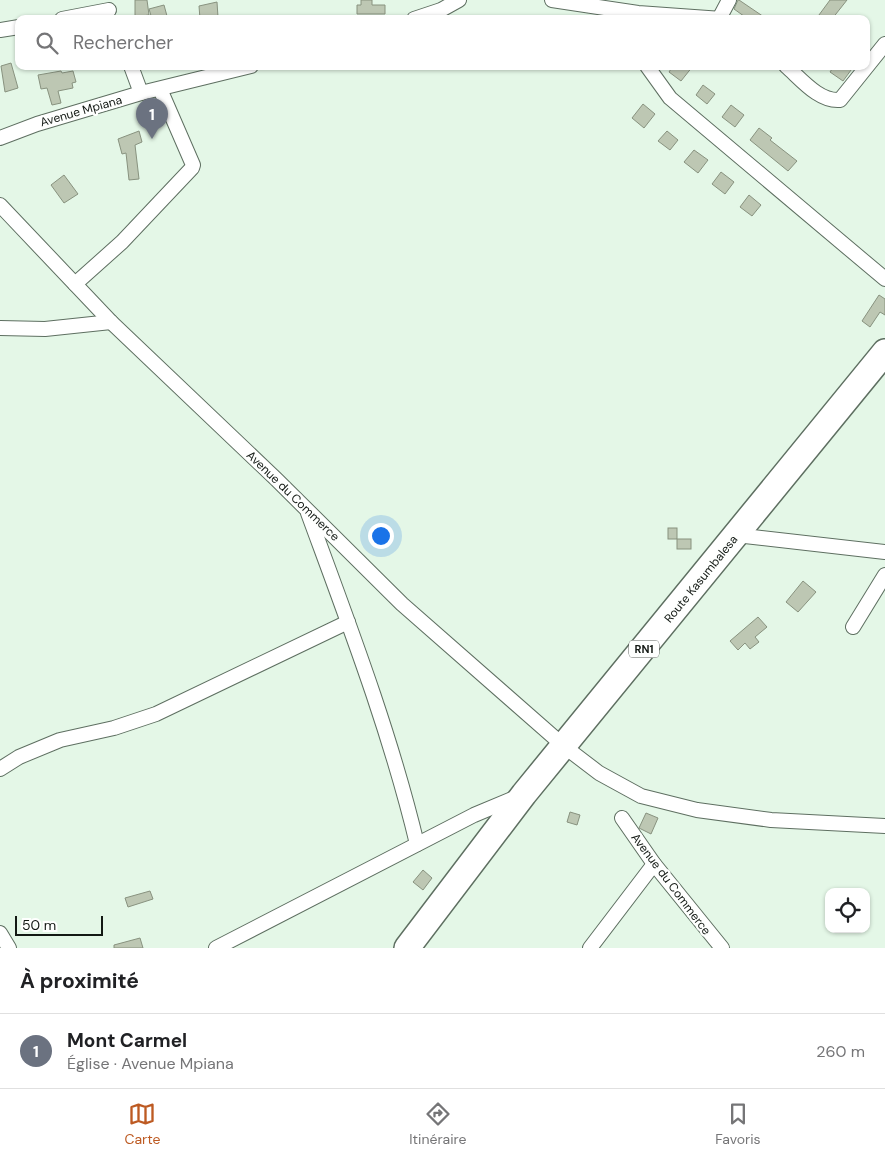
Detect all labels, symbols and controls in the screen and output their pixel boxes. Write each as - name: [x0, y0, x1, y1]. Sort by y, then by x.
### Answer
- search box: [15, 15, 870, 70]
- icon: search: [33, 29, 61, 57]
- text: Rechercher: [73, 30, 173, 55]
- street label: Avenue Mpiana: [38, 92, 124, 130]
- pin: 1: [136, 98, 168, 139]
- street label: Avenue du Commerce: [243, 447, 343, 545]
- your location: [368, 523, 394, 549]
- street label: Route Kasumbalesa: [661, 532, 741, 626]
- road number: RN1: [629, 641, 659, 658]
- street label: Avenue du Commerce: [627, 830, 715, 938]
- map controls: [825, 888, 870, 933]
- button: locate: [825, 888, 870, 933]
- scale bar: [15, 913, 102, 936]
- text: 50 m: [22, 916, 56, 934]
- text: À proximité: [20, 967, 139, 995]
- text: Mont Carmel: [67, 1028, 187, 1053]
- text: 1: [33, 1041, 39, 1062]
- text: 260 m: [816, 1041, 865, 1062]
- text: Église · Avenue Mpiana: [67, 1053, 234, 1074]
- tab: Carte: [124, 1100, 160, 1148]
- tab: Itinéraire: [409, 1100, 466, 1148]
- tab: Favoris: [715, 1100, 761, 1148]

